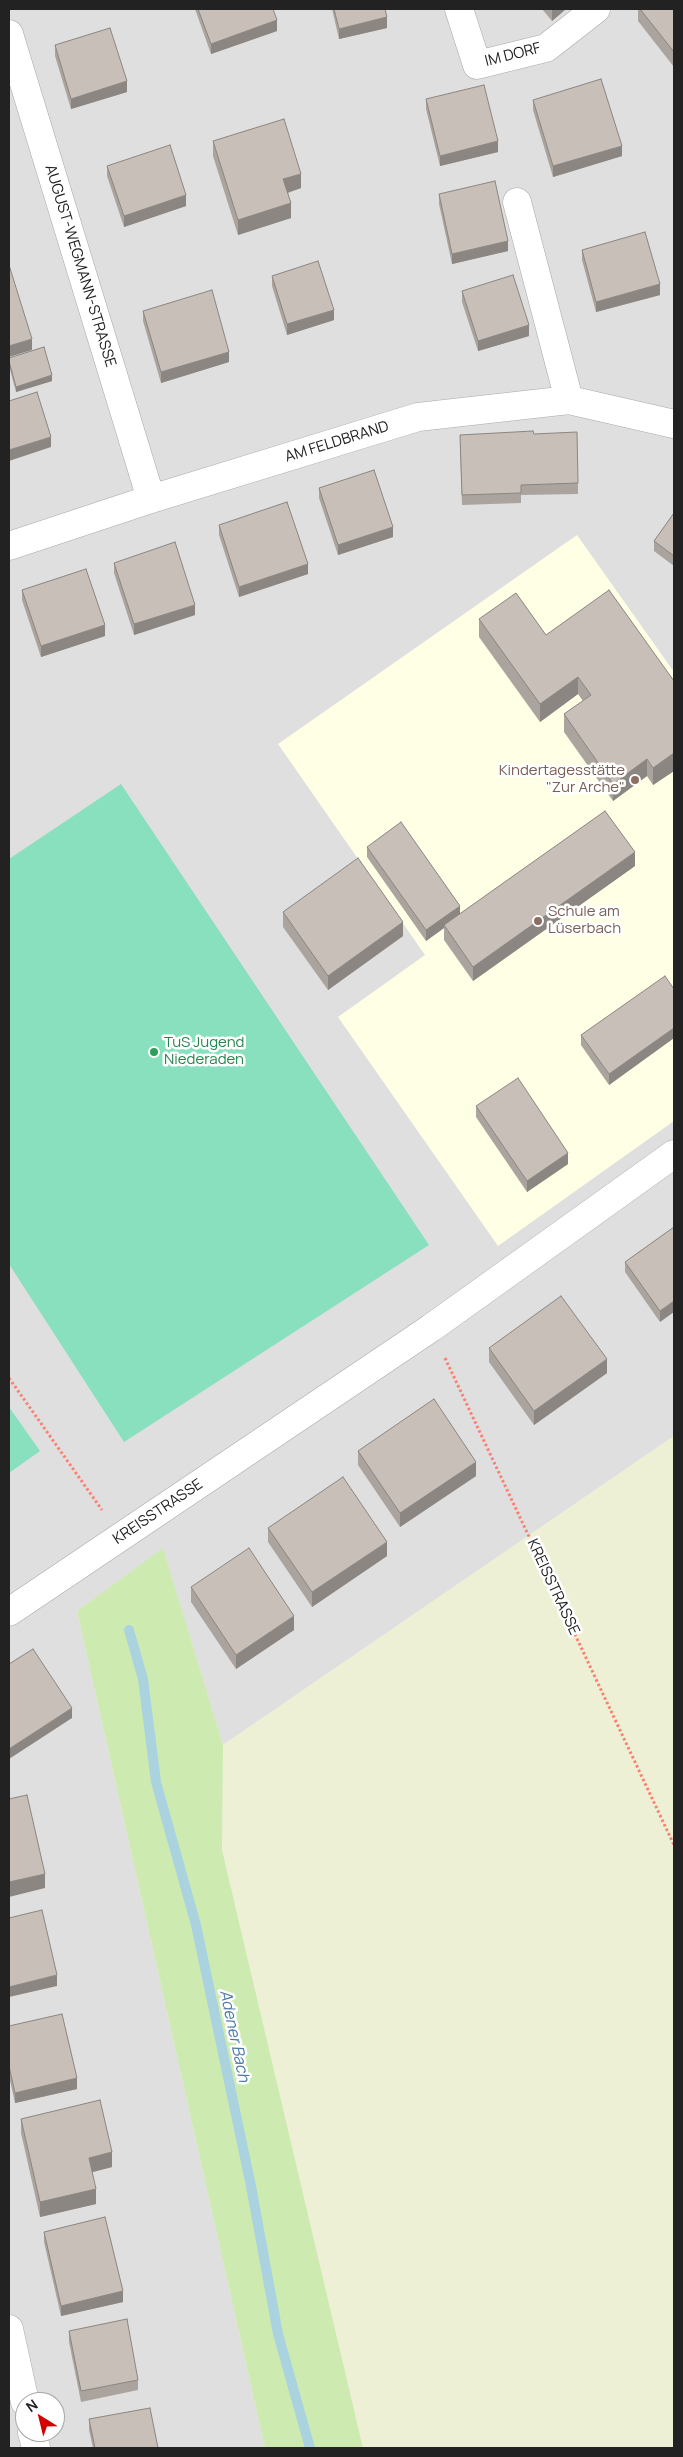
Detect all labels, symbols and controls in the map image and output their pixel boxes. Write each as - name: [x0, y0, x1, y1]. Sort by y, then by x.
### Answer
- street label: IM DORF: [483, 39, 543, 71]
- street label: AUGUST-WEGMANN-STRASSE: [41, 163, 119, 369]
- street label: AM FELDBRAND: [283, 418, 391, 466]
- place label: Kindertagesstätte "Zur Arche": [499, 762, 625, 797]
- marker: Kindertagesstätte "Zur Arche": [629, 774, 641, 786]
- place label: Schule am Lüserbach: [548, 903, 621, 938]
- marker: Schule am Lüserbach: [532, 915, 544, 927]
- place label: TuS Jugend Niederaden: [164, 1034, 244, 1069]
- marker: TuS Jugend Niederaden: [148, 1046, 160, 1058]
- street label: KREISSTRASSE: [110, 1475, 206, 1549]
- street label: KREISSTRASSE: [523, 1536, 583, 1638]
- water label: Adener Bach: [215, 1988, 253, 2084]
- north arrow: [15, 2392, 65, 2442]
- text: N: [22, 2395, 41, 2416]

